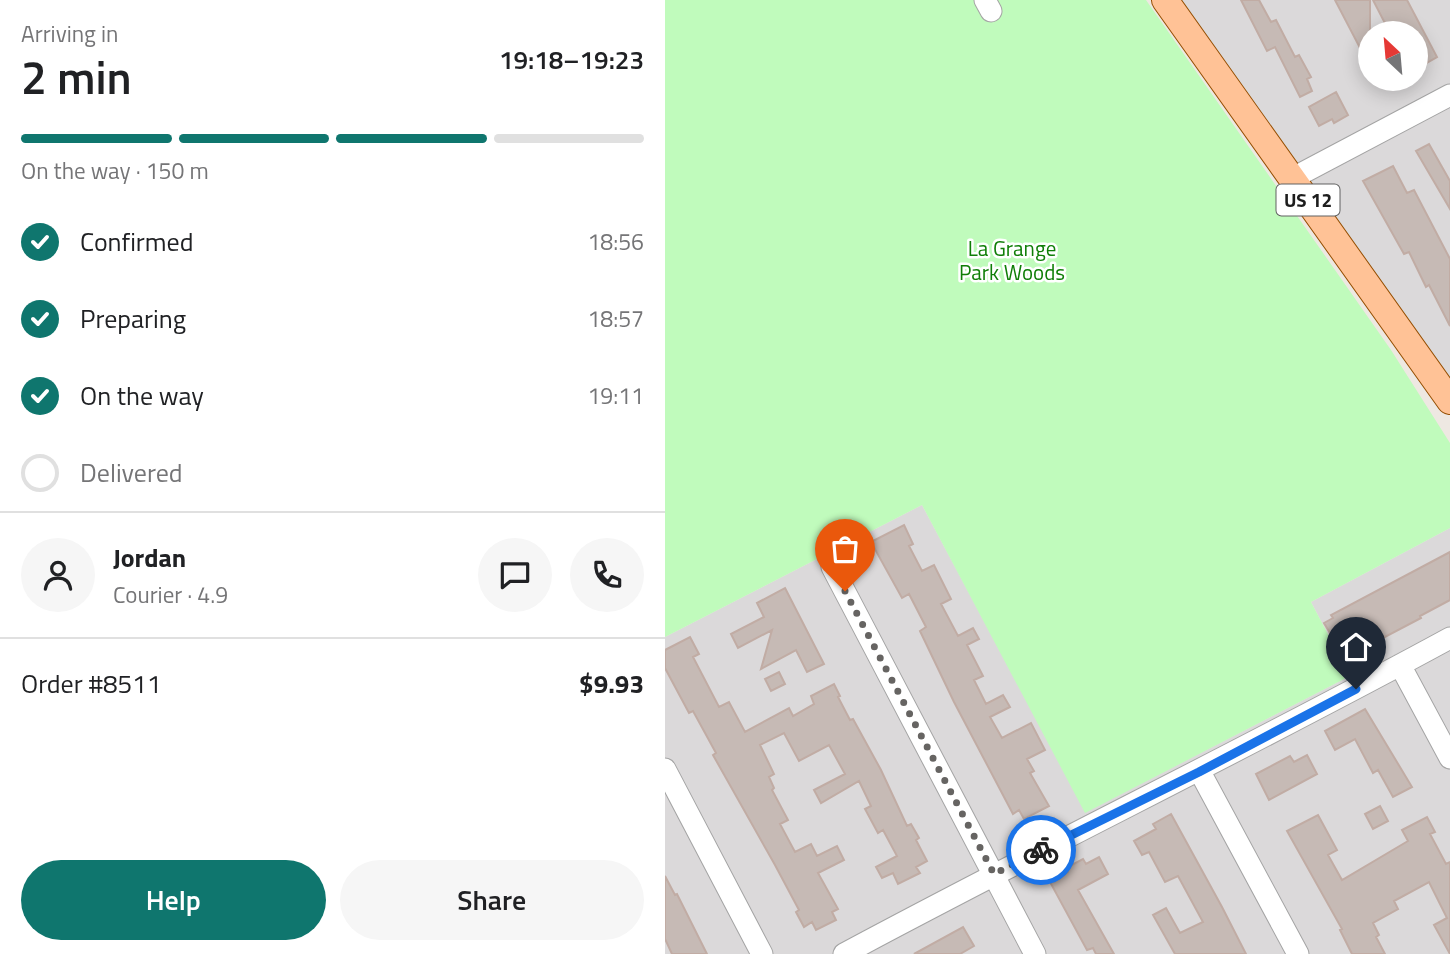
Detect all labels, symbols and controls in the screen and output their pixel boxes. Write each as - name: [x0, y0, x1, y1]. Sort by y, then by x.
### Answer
- text: Arriving in: [21, 16, 118, 51]
- north arrow: [1358, 21, 1428, 91]
- map controls: [1358, 21, 1428, 91]
- text: 19:18–19:23: [499, 40, 644, 79]
- text: 2 min: [21, 42, 132, 112]
- text: On the way · 150 m: [21, 153, 209, 188]
- road number: US 12: [1277, 184, 1339, 216]
- text: Confirmed: [80, 222, 194, 261]
- icon: check: [21, 223, 59, 261]
- text: 18:56: [587, 224, 644, 259]
- park label: La Grange Park Woods: [959, 232, 1065, 288]
- text: Preparing: [80, 299, 186, 338]
- icon: check: [21, 300, 59, 338]
- text: 18:57: [587, 301, 644, 336]
- text: On the way: [80, 376, 204, 415]
- icon: check: [21, 377, 59, 415]
- text: 19:11: [587, 378, 644, 413]
- text: Delivered: [80, 453, 183, 492]
- pin: [815, 519, 875, 591]
- icon: bag: [826, 530, 864, 568]
- button: person: [21, 538, 95, 612]
- text: Jordan: [113, 538, 186, 577]
- button: chat: [478, 538, 552, 612]
- button: phone: [570, 538, 644, 612]
- text: Courier · 4.9: [113, 577, 228, 612]
- pin: [1326, 617, 1386, 689]
- icon: home: [1337, 628, 1375, 666]
- text: Order #8511: [21, 664, 161, 703]
- text: $9.93: [579, 664, 644, 703]
- courier: [1006, 815, 1076, 885]
- icon: bike: [1022, 831, 1060, 869]
- button: Help: [21, 860, 326, 940]
- button: Share: [340, 860, 644, 940]

